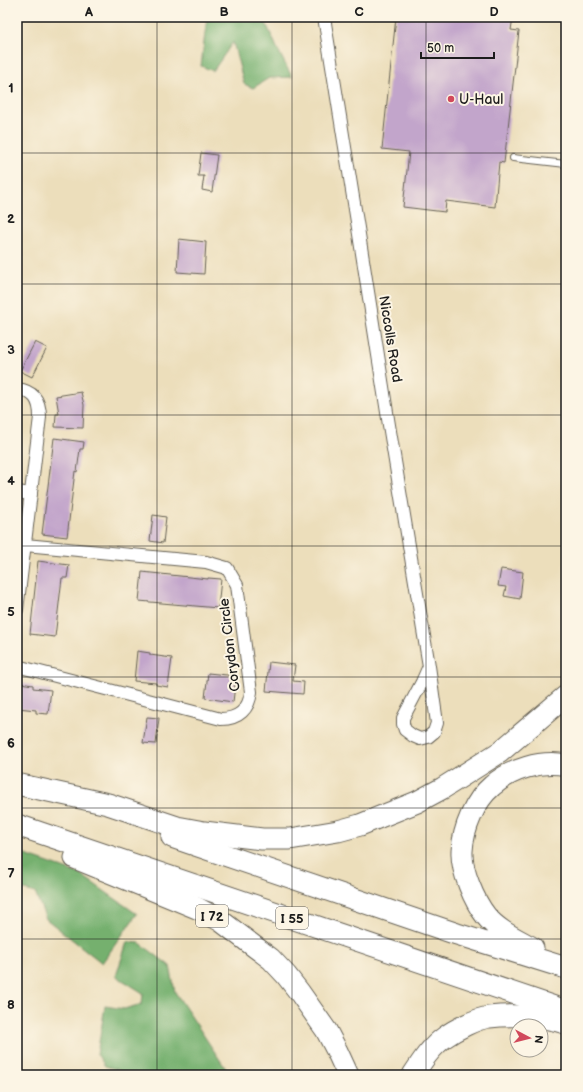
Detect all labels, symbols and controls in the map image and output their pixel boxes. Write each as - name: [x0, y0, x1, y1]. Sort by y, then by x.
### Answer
- text: A: [84, 4, 93, 20]
- text: B: [219, 4, 229, 20]
- text: C: [354, 4, 364, 20]
- text: D: [489, 4, 499, 20]
- scale bar: [421, 34, 494, 60]
- text: 50 m: [427, 41, 454, 56]
- text: 1: [8, 80, 14, 96]
- place label: U-Haul: [459, 91, 503, 108]
- marker: U-Haul: [446, 94, 456, 104]
- text: 2: [7, 211, 15, 227]
- street label: Niccolls Road: [375, 295, 406, 384]
- text: 3: [7, 342, 15, 358]
- text: 4: [7, 473, 15, 489]
- street label: Corydon Circle: [215, 597, 244, 693]
- text: 5: [7, 604, 15, 620]
- text: 6: [7, 735, 15, 751]
- text: 7: [7, 866, 15, 882]
- road number: I 72: [196, 905, 228, 927]
- road number: I 55: [276, 907, 308, 929]
- text: 8: [7, 997, 15, 1013]
- north arrow: [509, 1018, 549, 1058]
- text: N: [531, 1034, 545, 1044]

